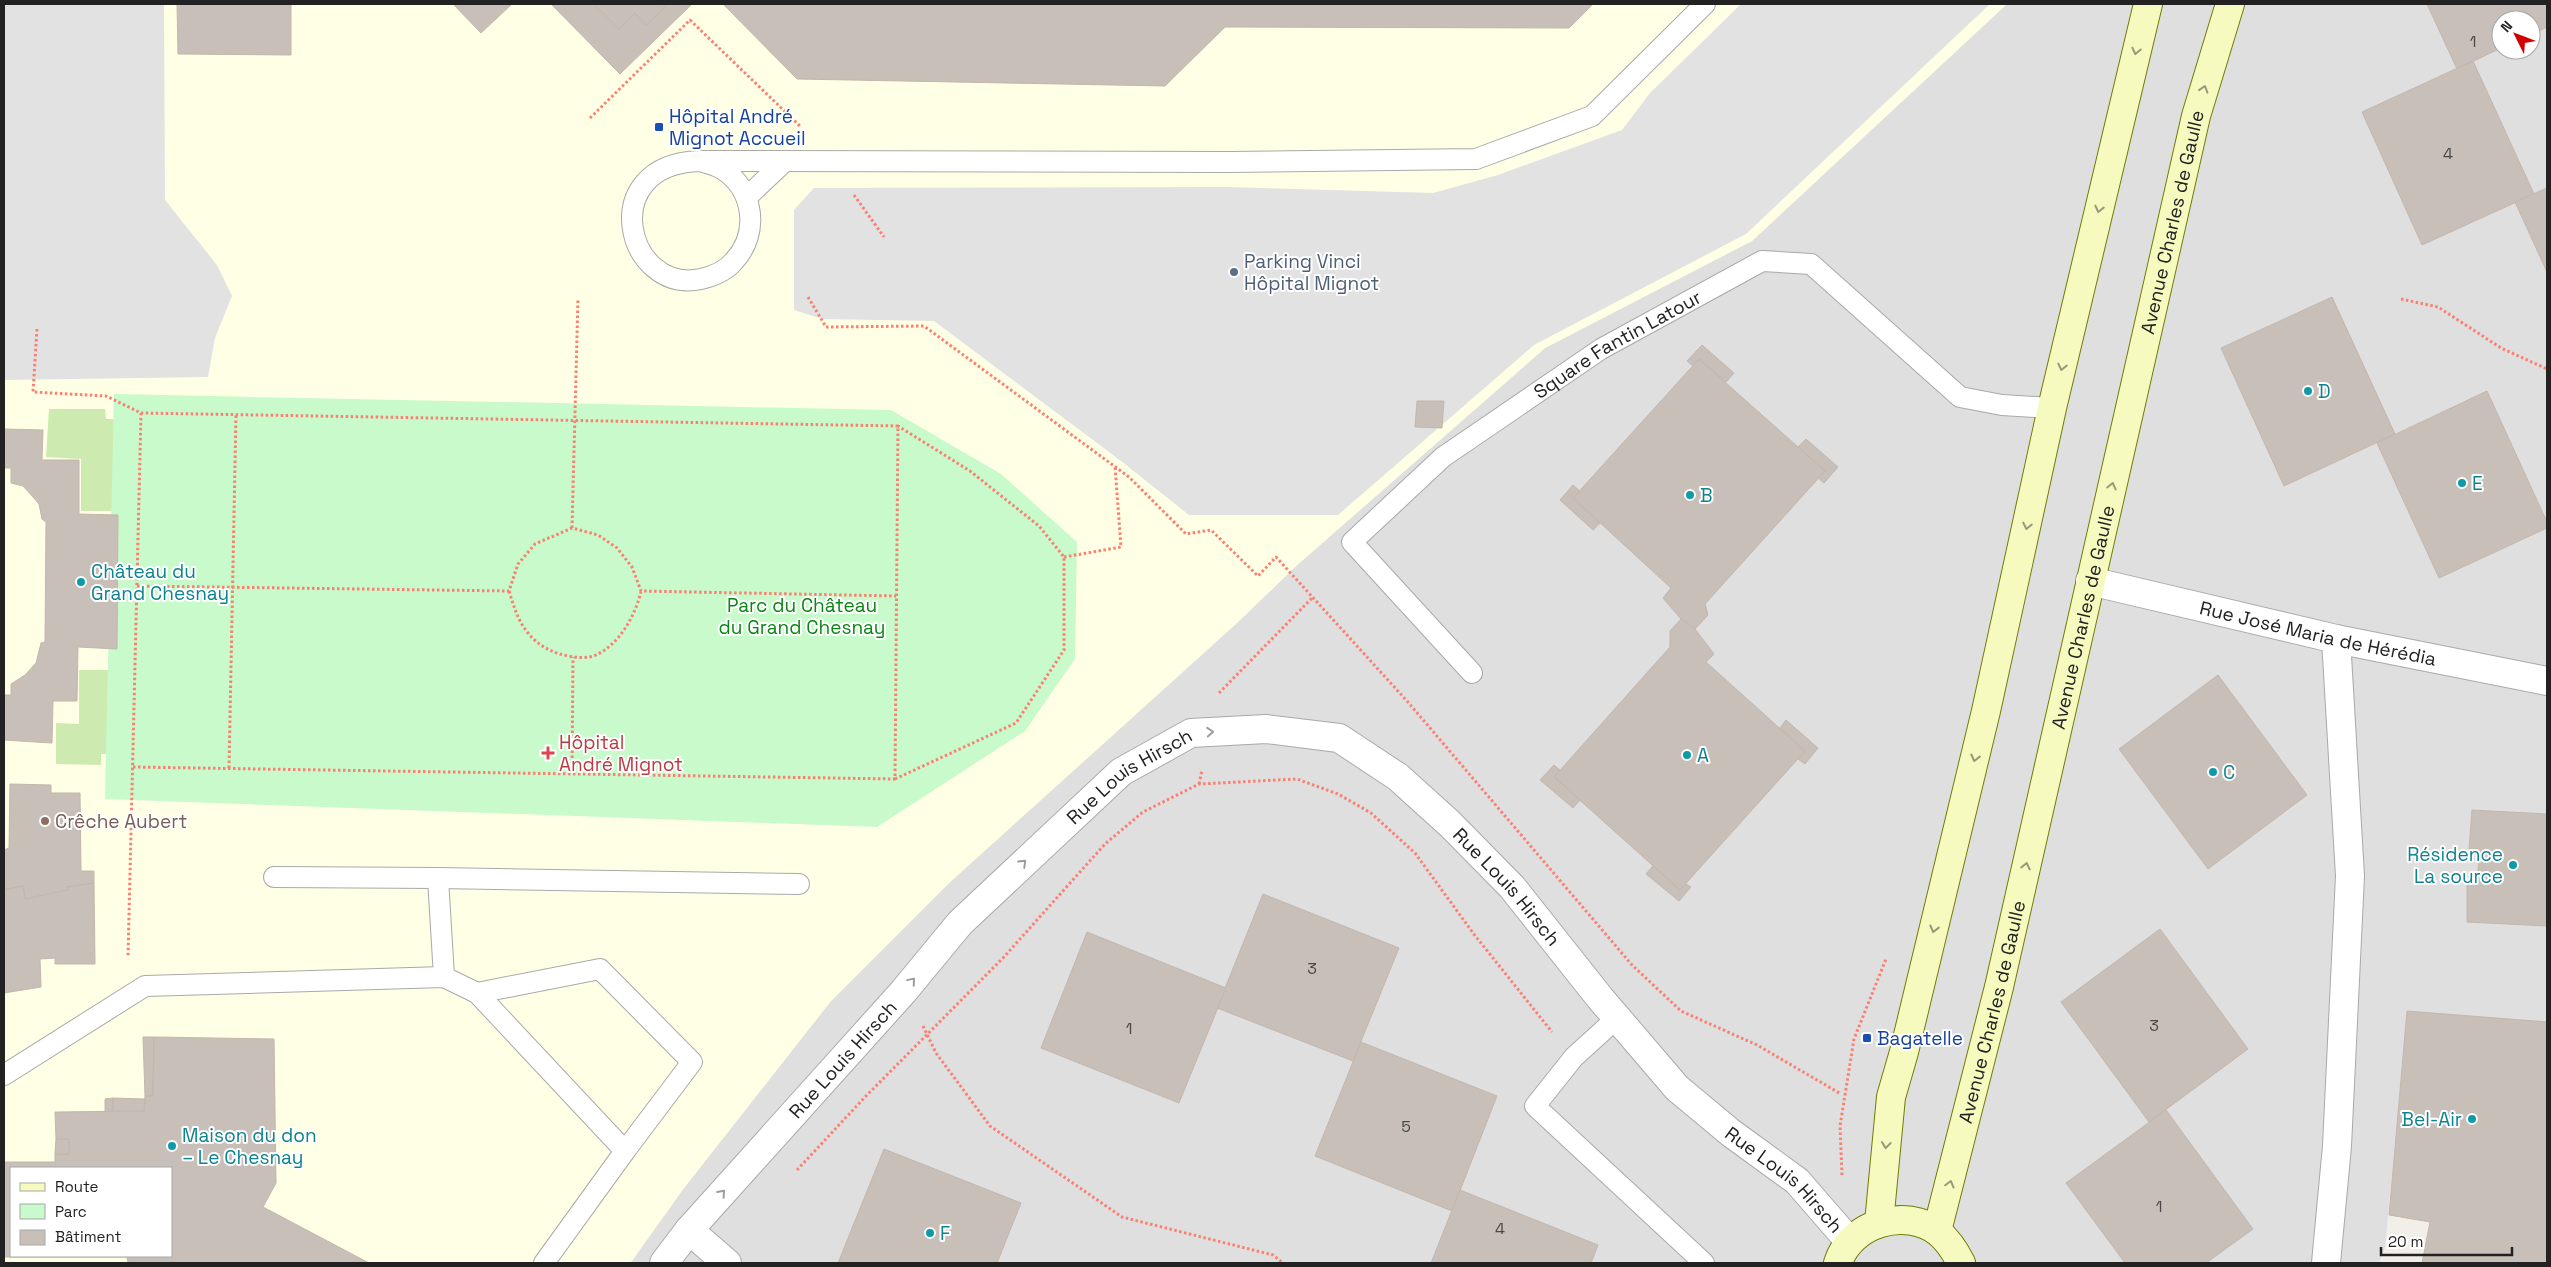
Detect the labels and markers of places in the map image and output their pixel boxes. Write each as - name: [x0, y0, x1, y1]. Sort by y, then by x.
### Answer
- place label: Hôpital André Mignot Accueil: [669, 104, 806, 151]
- marker: Hôpital André Mignot Accueil: [653, 121, 665, 133]
- place label: Parking Vinci Hôpital Mignot: [1244, 249, 1379, 296]
- marker: Parking Vinci Hôpital Mignot: [1228, 266, 1240, 278]
- place label: D: [2318, 379, 2331, 404]
- marker: D: [2302, 385, 2314, 397]
- place label: E: [2472, 471, 2483, 496]
- marker: E: [2456, 477, 2468, 489]
- place label: B: [1700, 483, 1713, 508]
- marker: B: [1684, 489, 1696, 501]
- place label: Château du Grand Chesnay: [91, 559, 229, 606]
- marker: Château du Grand Chesnay: [75, 576, 87, 588]
- place label: Hôpital André Mignot: [559, 730, 683, 777]
- place label: A: [1697, 743, 1709, 768]
- marker: Hôpital André Mignot: [541, 746, 555, 760]
- marker: A: [1681, 749, 1693, 761]
- place label: C: [2223, 760, 2235, 785]
- marker: C: [2207, 766, 2219, 778]
- place label: Crêche Aubert: [55, 809, 187, 834]
- marker: Crêche Aubert: [39, 815, 51, 827]
- place label: Résidence La source: [2407, 842, 2503, 889]
- marker: Résidence La source: [2507, 859, 2519, 871]
- place label: Bagatelle: [1877, 1026, 1963, 1051]
- marker: Bagatelle: [1861, 1032, 1873, 1044]
- place label: Bel-Air: [2401, 1107, 2462, 1132]
- marker: Bel-Air: [2466, 1113, 2478, 1125]
- place label: Maison du don – Le Chesnay: [182, 1123, 317, 1170]
- marker: Maison du don – Le Chesnay: [166, 1140, 178, 1152]
- place label: F: [940, 1221, 950, 1246]
- marker: F: [924, 1227, 936, 1239]

